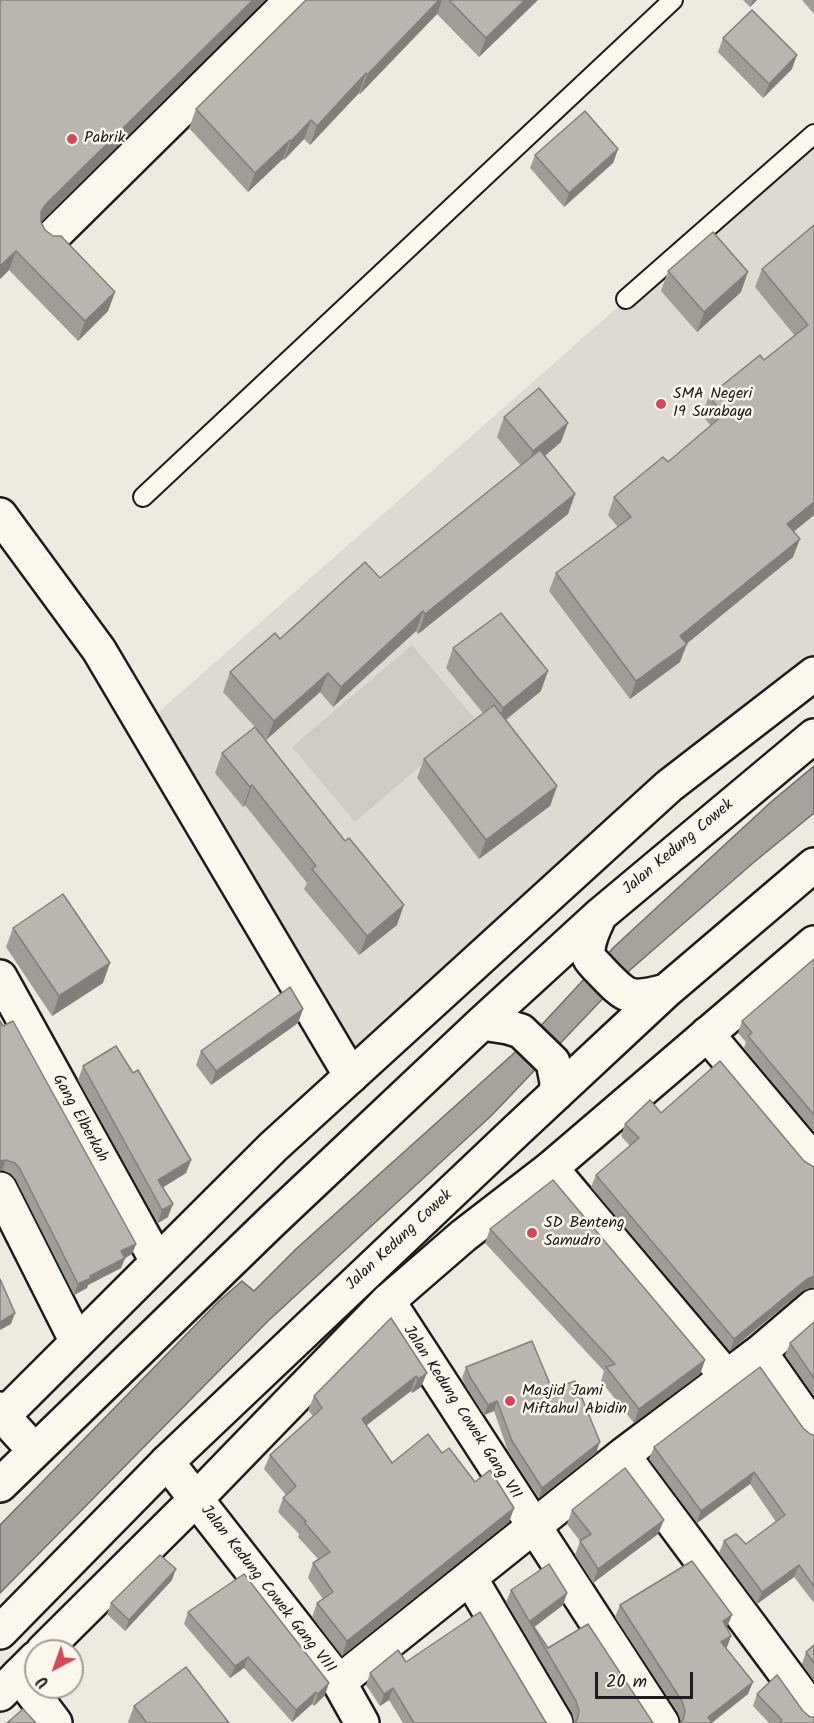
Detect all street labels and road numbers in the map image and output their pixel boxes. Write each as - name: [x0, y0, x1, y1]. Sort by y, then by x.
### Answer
- street label: Jalan Kedung Cowek: [620, 796, 738, 900]
- street label: Gang Elberkah: [47, 1072, 111, 1166]
- street label: Jalan Kedung Cowek: [343, 1187, 457, 1295]
- street label: Jalan Kedung Cowek Gang VII: [398, 1323, 524, 1503]
- street label: Jalan Kedung Cowek Gang VIII: [195, 1502, 339, 1678]

